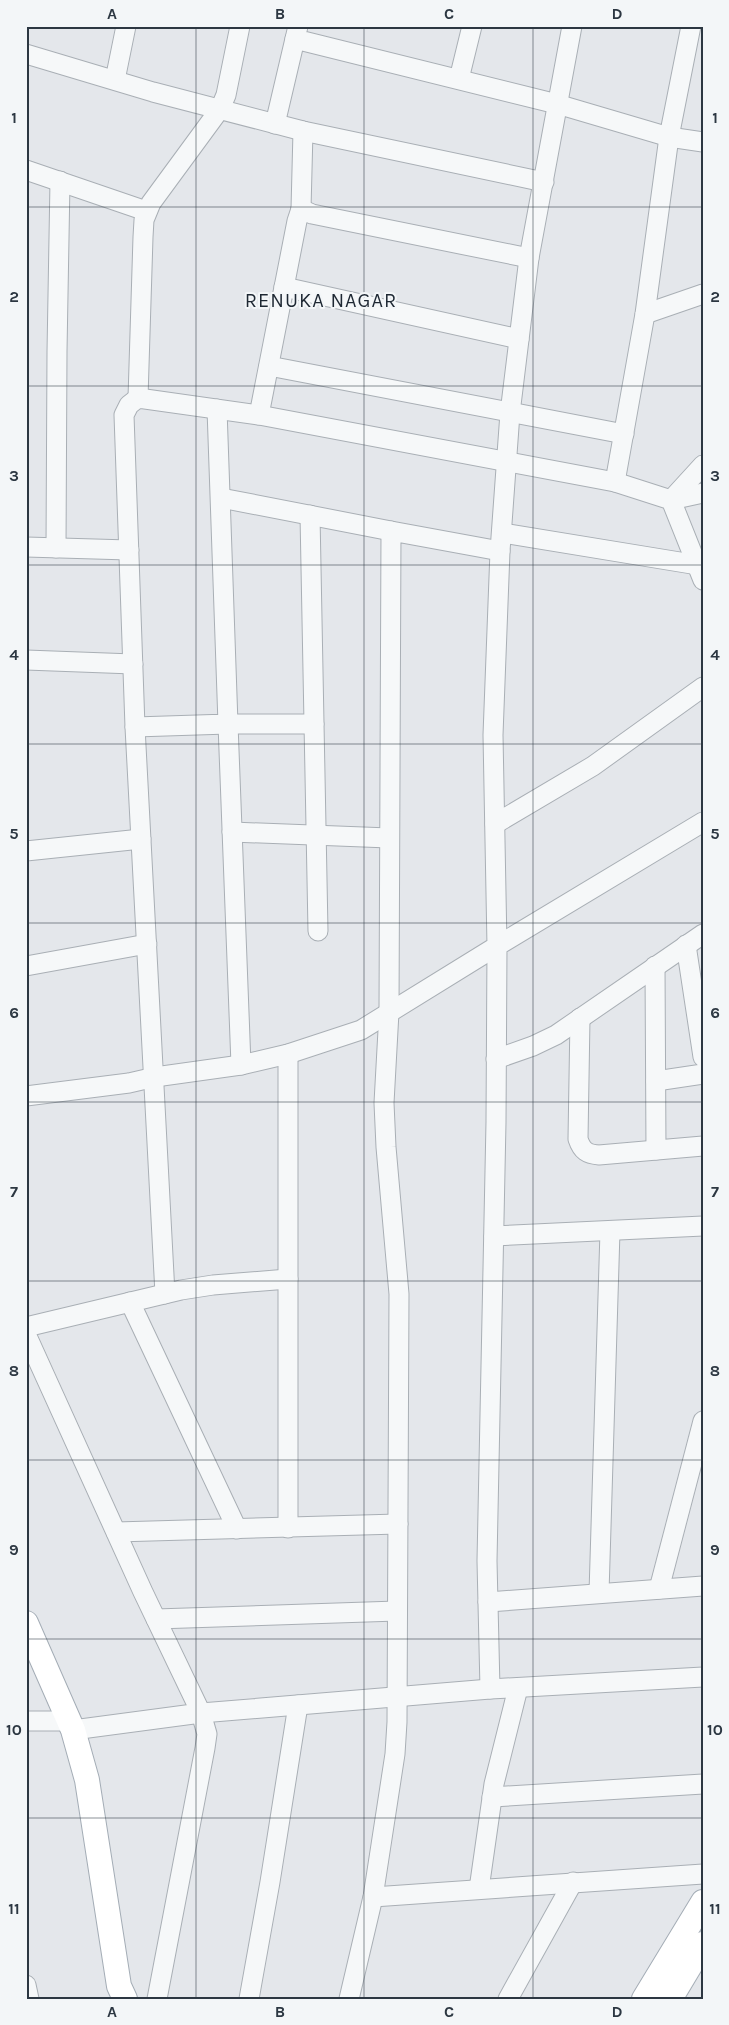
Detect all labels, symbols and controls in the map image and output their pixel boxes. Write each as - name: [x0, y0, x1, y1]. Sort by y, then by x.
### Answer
- text: A: [107, 4, 117, 23]
- text: B: [275, 4, 285, 23]
- text: C: [444, 4, 454, 23]
- text: D: [612, 4, 623, 23]
- text: 1: [11, 108, 17, 127]
- text: 1: [712, 108, 718, 127]
- text: 2: [9, 287, 19, 306]
- text: 2: [710, 287, 720, 306]
- district label: RENUKA NAGAR: [245, 289, 397, 312]
- text: 3: [9, 466, 19, 485]
- text: 3: [710, 466, 720, 485]
- text: 4: [9, 645, 19, 664]
- text: 4: [710, 645, 720, 664]
- text: 5: [9, 824, 19, 843]
- text: 5: [710, 824, 720, 843]
- text: 6: [9, 1003, 19, 1022]
- text: 6: [710, 1003, 720, 1022]
- text: 7: [10, 1182, 18, 1201]
- text: 7: [711, 1182, 719, 1201]
- text: 8: [9, 1361, 19, 1380]
- text: 8: [710, 1361, 720, 1380]
- text: 9: [9, 1540, 19, 1559]
- text: 9: [710, 1540, 720, 1559]
- text: 10: [6, 1720, 22, 1739]
- text: 10: [707, 1720, 723, 1739]
- text: 11: [8, 1899, 20, 1918]
- text: 11: [709, 1899, 721, 1918]
- text: A: [107, 2002, 117, 2021]
- text: B: [275, 2002, 285, 2021]
- text: C: [444, 2002, 454, 2021]
- text: D: [612, 2002, 623, 2021]

